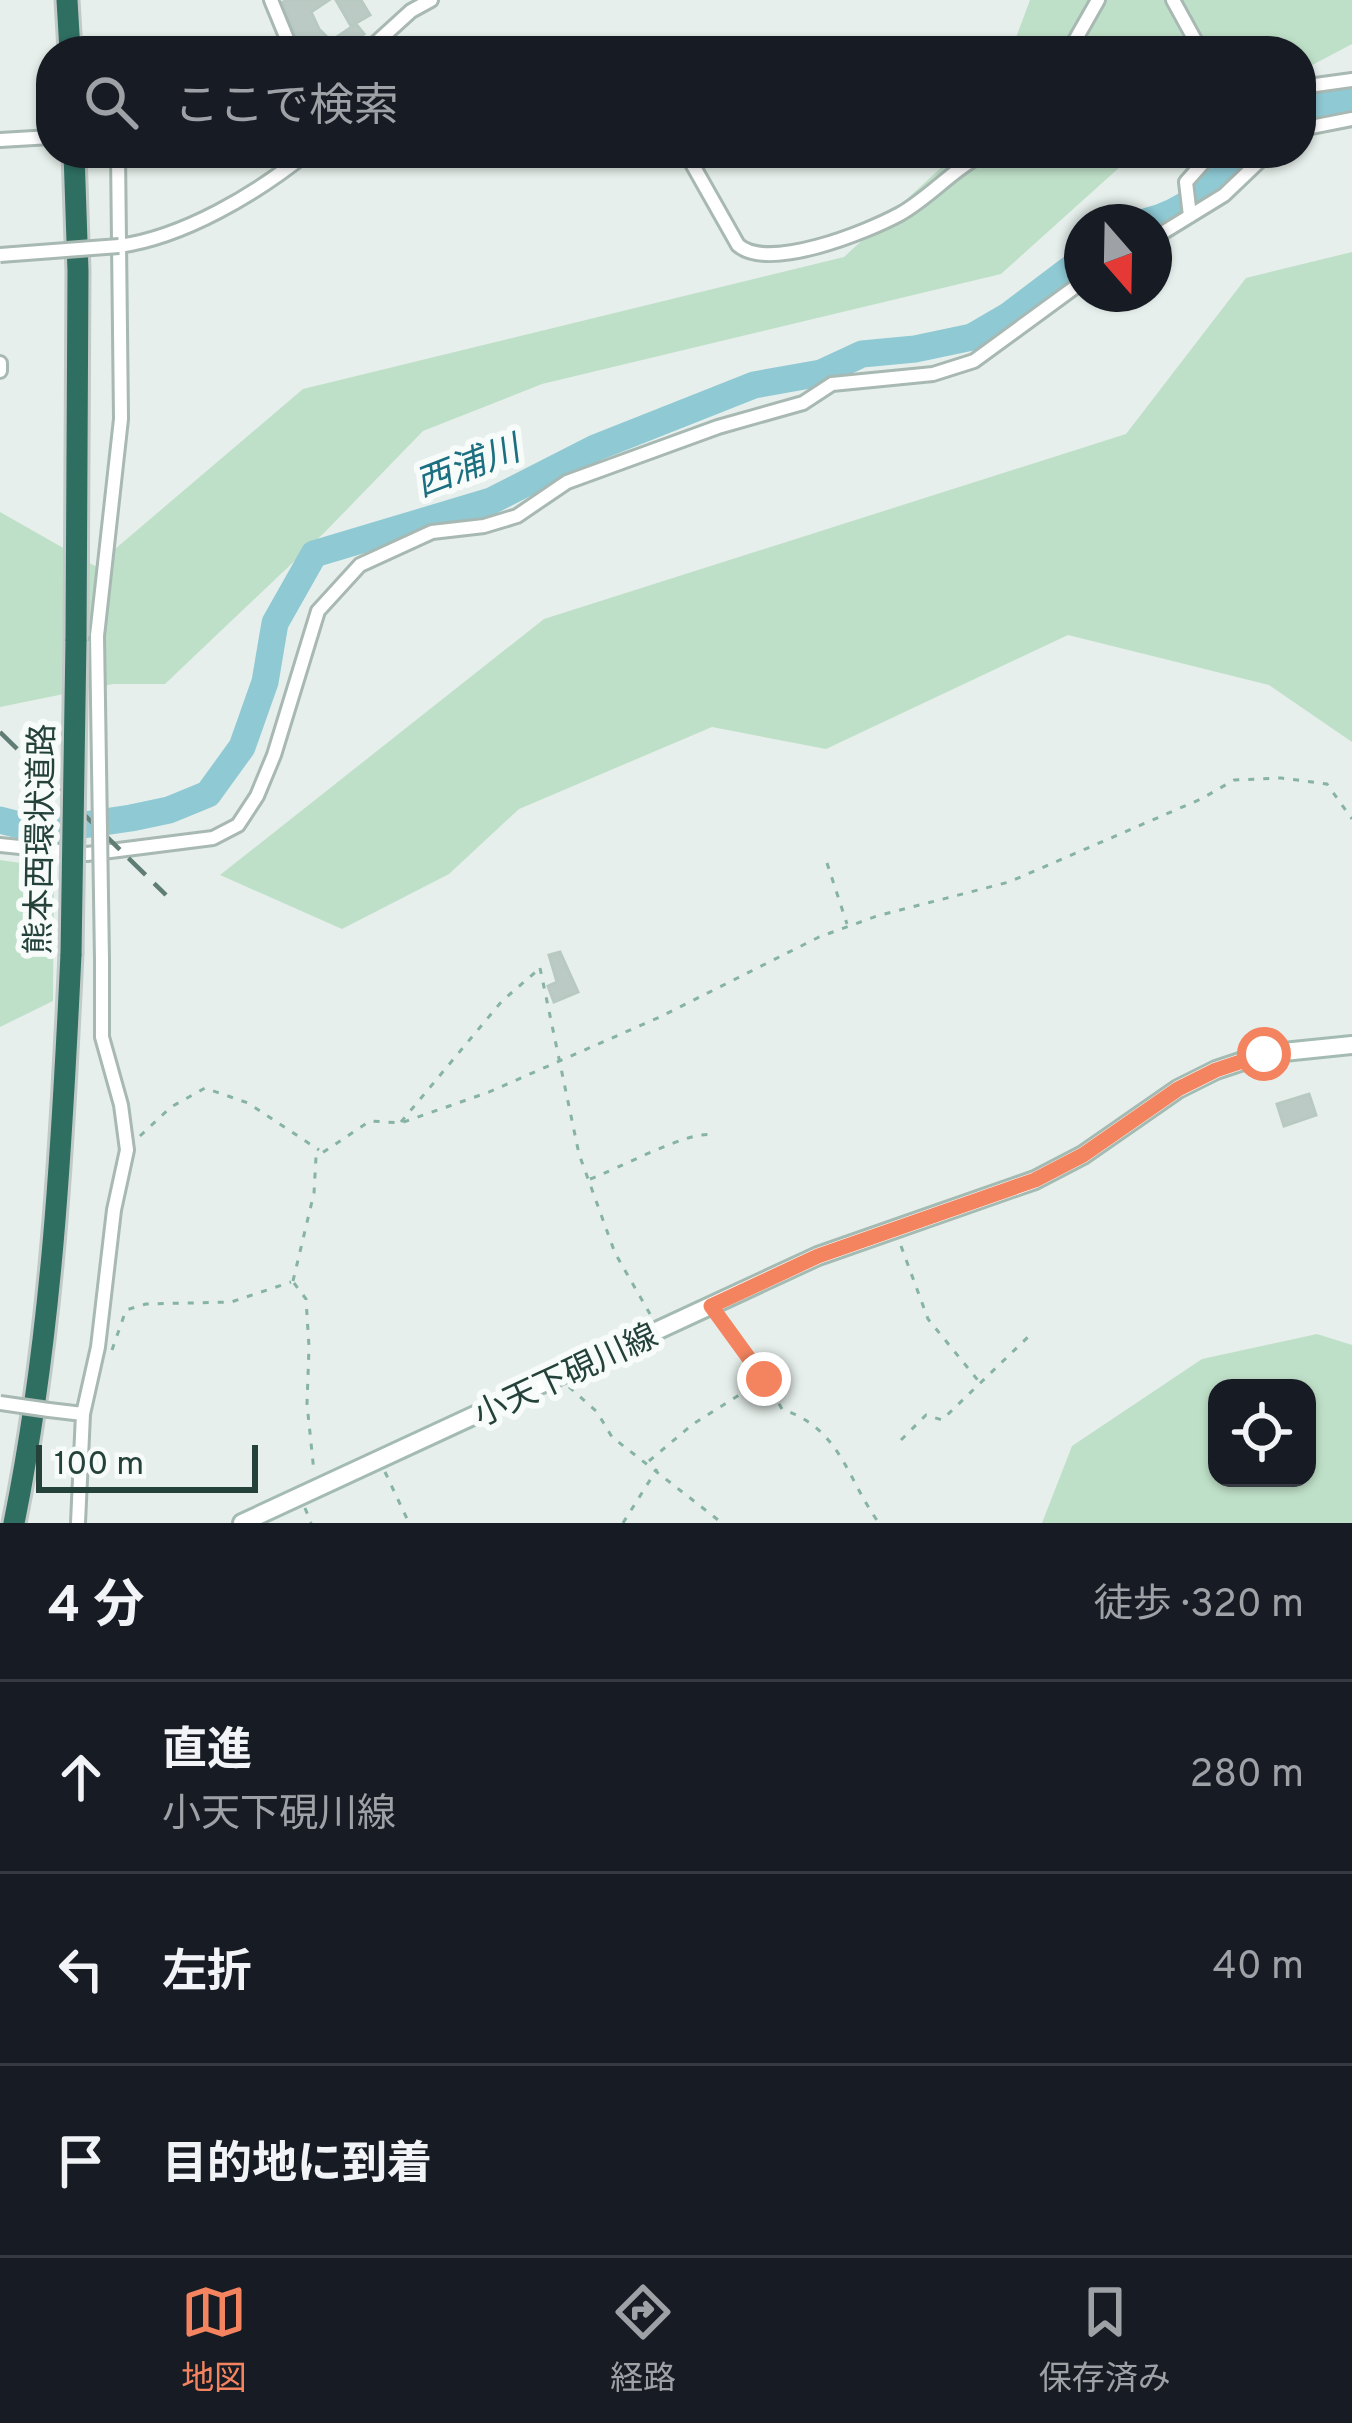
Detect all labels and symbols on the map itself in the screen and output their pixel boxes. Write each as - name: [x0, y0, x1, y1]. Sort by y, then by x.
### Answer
- north arrow: [1064, 204, 1172, 312]
- water label: 西浦川: [410, 426, 531, 510]
- street label: 熊本西環状道路: [20, 723, 66, 955]
- route start: [1237, 1027, 1291, 1081]
- street label: 小天下硯川線: [468, 1317, 665, 1438]
- route end: [737, 1352, 791, 1406]
- scale bar: [36, 1439, 258, 1492]

